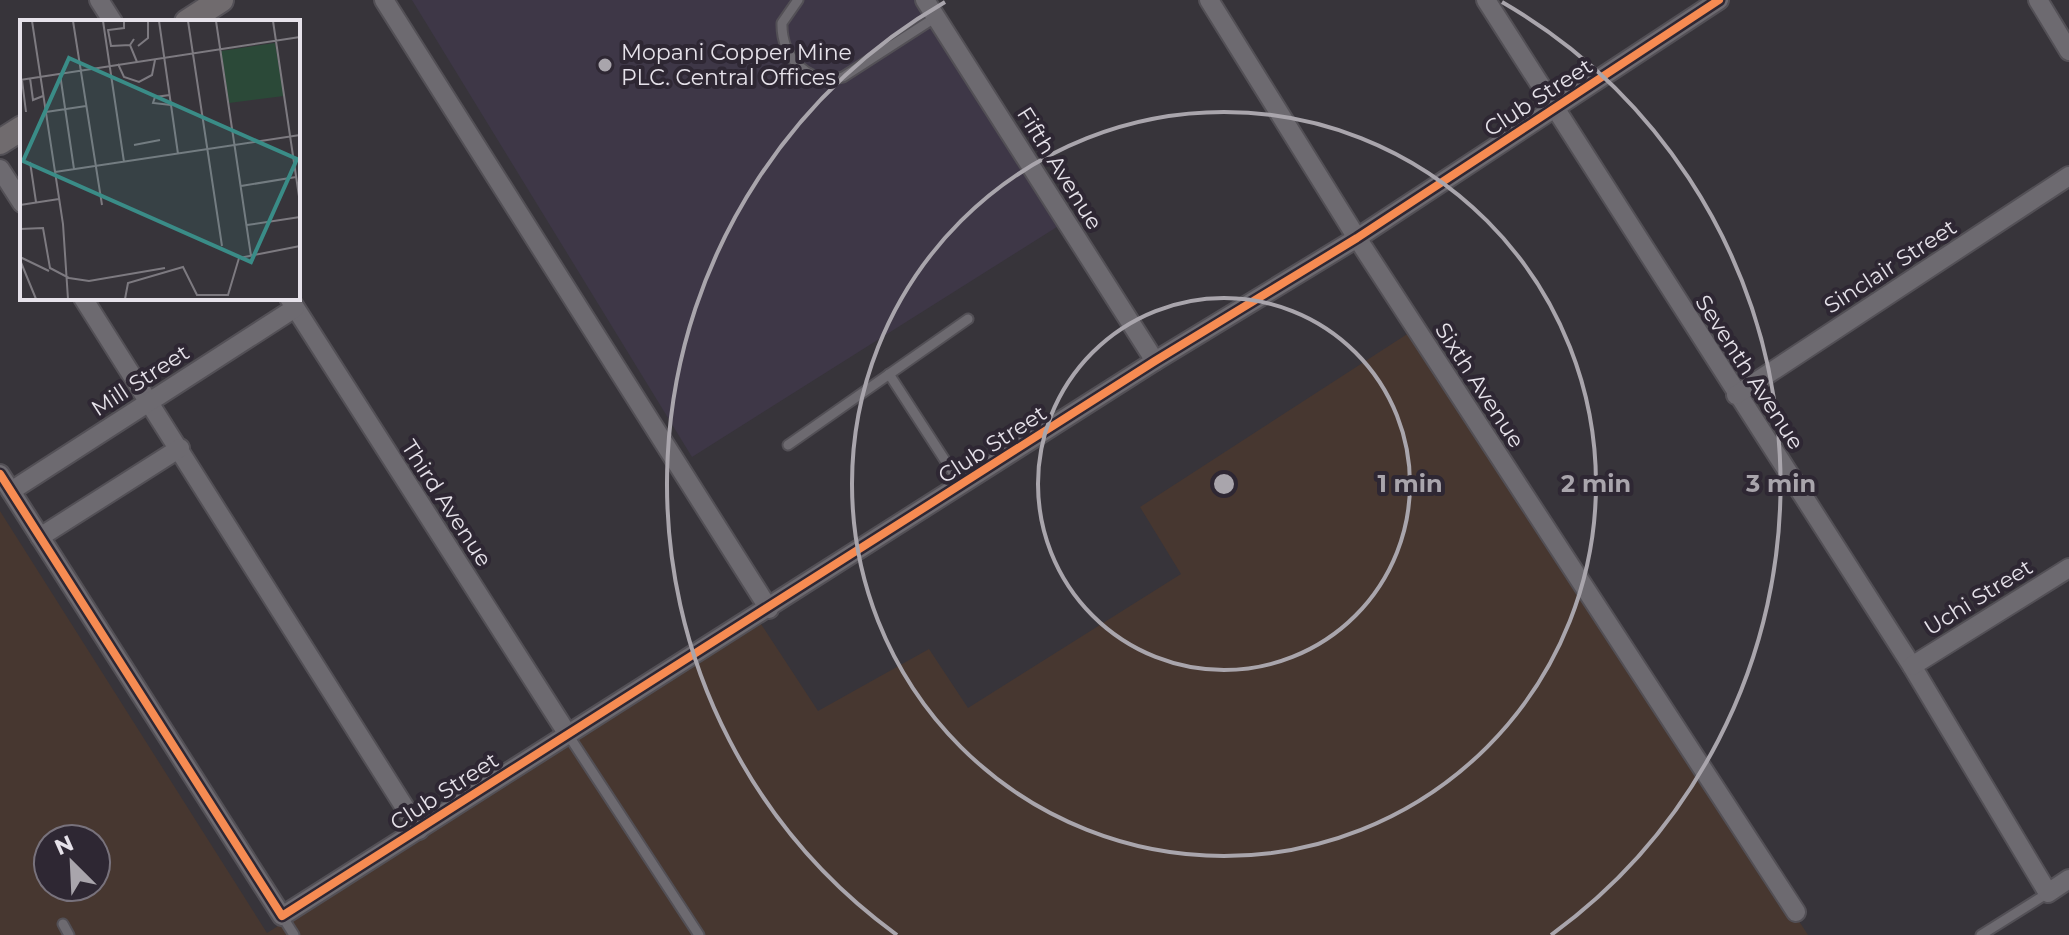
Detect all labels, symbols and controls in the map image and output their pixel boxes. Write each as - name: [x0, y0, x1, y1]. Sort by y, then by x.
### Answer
- inset map: [20, 20, 300, 300]
- place label: Mopani Copper Mine PLC. Central Offices: [621, 39, 852, 91]
- street label: Club Street: [1479, 52, 1597, 142]
- marker: Mopani Copper Mine PLC. Central Offices: [596, 56, 614, 74]
- street label: Fifth Avenue: [1011, 102, 1108, 235]
- street label: Sinclair Street: [1819, 214, 1962, 319]
- street label: Seventh Avenue: [1690, 290, 1810, 455]
- street label: Sixth Avenue: [1429, 318, 1530, 453]
- street label: Mill Street: [86, 339, 194, 422]
- street label: Club Street: [933, 399, 1051, 489]
- street label: Third Avenue: [396, 435, 498, 572]
- text: 1 min: [1377, 469, 1443, 498]
- text: 2 min: [1561, 469, 1631, 498]
- text: 3 min: [1745, 469, 1816, 498]
- centre of rings: [1210, 470, 1238, 498]
- street label: Uchi Street: [1919, 553, 2038, 641]
- street label: Club Street: [385, 746, 503, 836]
- north arrow: [32, 823, 112, 903]
- text: N: [50, 829, 78, 861]

